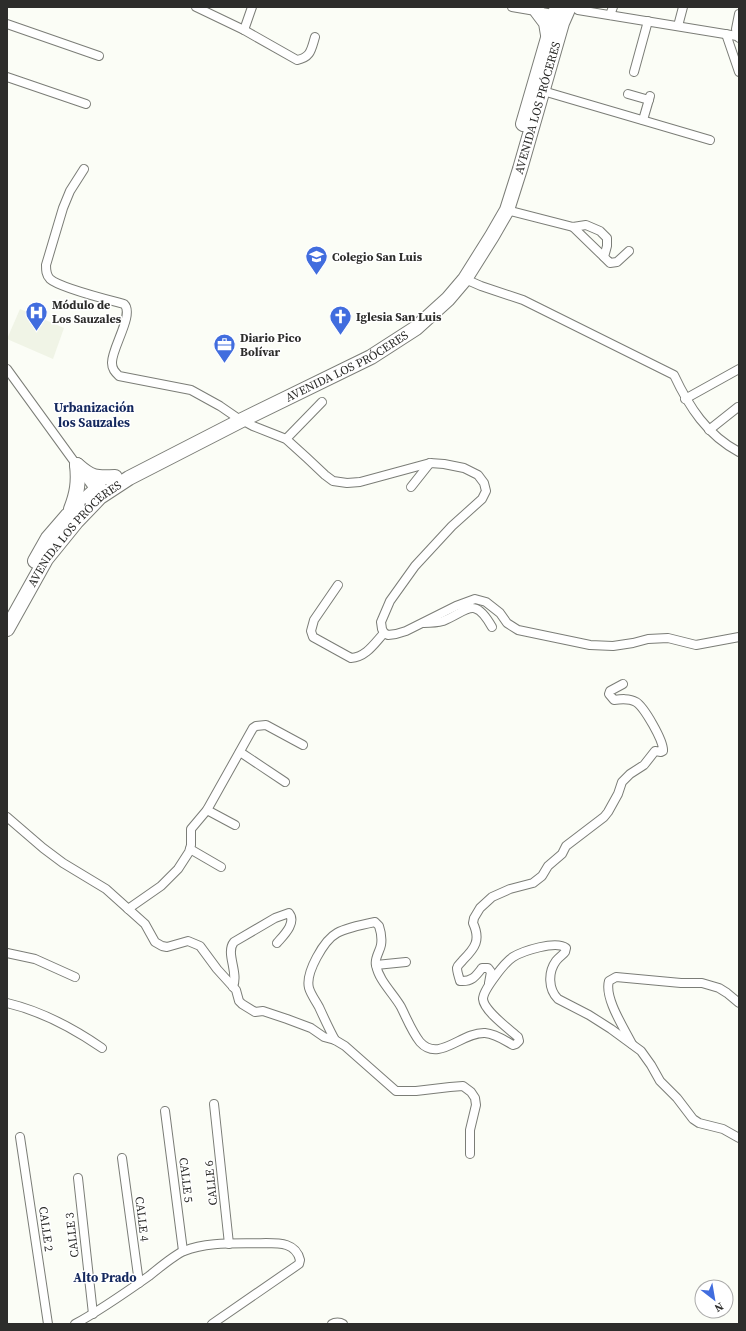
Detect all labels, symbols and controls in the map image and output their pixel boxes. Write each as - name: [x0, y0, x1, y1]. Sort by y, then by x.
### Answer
- street label: AVENIDA LOS PRÓCERES: [511, 40, 564, 176]
- school or university icon: Colegio San Luis: [304, 244, 330, 277]
- place label: Colegio San Luis: [332, 249, 423, 265]
- place label: Módulo de Los Sauzales: [52, 297, 122, 327]
- hospital icon: Módulo de Los Sauzales: [23, 299, 49, 332]
- church icon: Iglesia San Luis: [328, 304, 354, 337]
- place label: Iglesia San Luis: [356, 309, 442, 325]
- street label: AVENIDA LOS PRÓCERES: [283, 327, 411, 406]
- place label: Diario Pico Bolívar: [240, 330, 302, 360]
- office icon: Diario Pico Bolívar: [212, 332, 238, 365]
- district label: Urbanización los Sauzales: [54, 399, 134, 431]
- street label: AVENIDA LOS PRÓCERES: [24, 477, 125, 590]
- street label: CALLE 5: [175, 1157, 197, 1203]
- street label: CALLE 6: [201, 1160, 221, 1206]
- street label: CALLE 4: [131, 1196, 153, 1242]
- street label: CALLE 2: [35, 1205, 57, 1253]
- street label: CALLE 3: [61, 1212, 83, 1258]
- district label: Alto Prado: [73, 1269, 137, 1286]
- north arrow: [694, 1279, 734, 1319]
- text: N: [712, 1299, 726, 1316]

